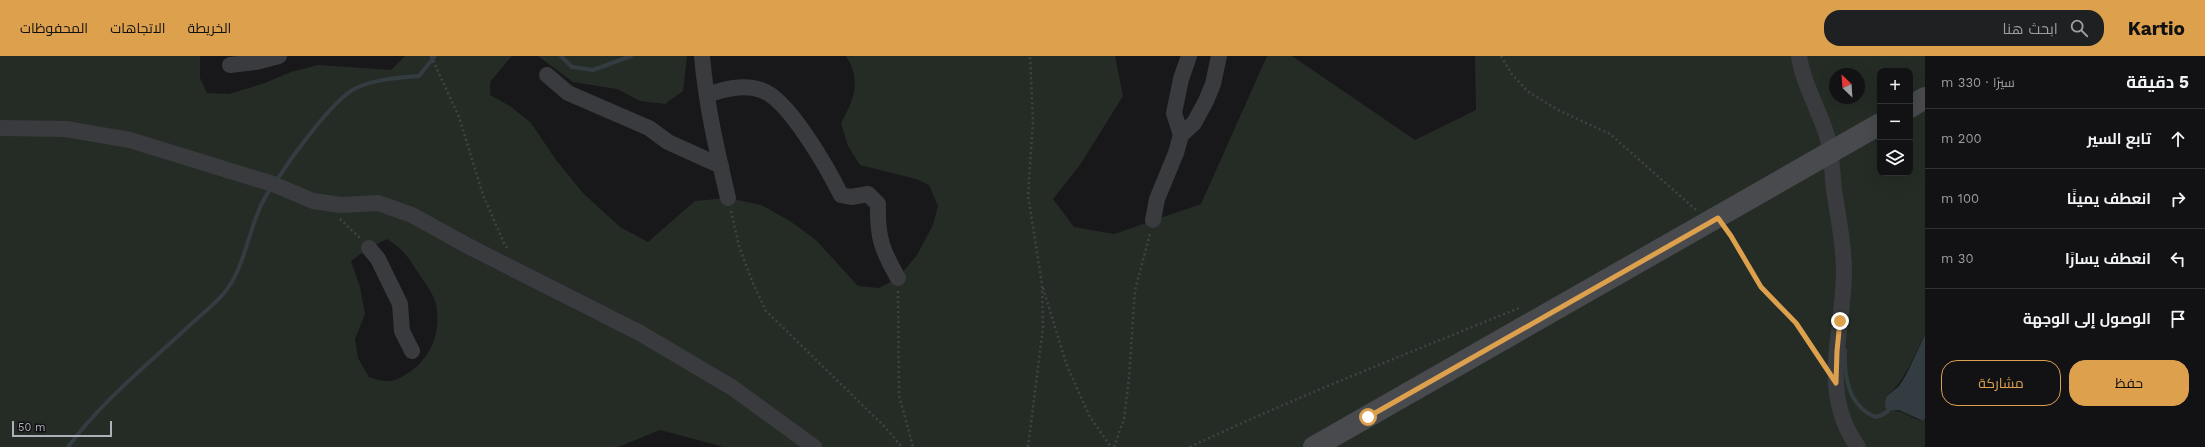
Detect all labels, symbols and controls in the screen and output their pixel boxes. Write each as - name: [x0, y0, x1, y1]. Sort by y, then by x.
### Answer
- search box: [1824, 10, 2104, 46]
- icon: search: [2068, 17, 2090, 39]
- text: Kartio: [2128, 17, 2185, 40]
- text: المحفوظات: [20, 20, 88, 36]
- text: الاتجاهات: [110, 20, 166, 36]
- text: الخريطة: [188, 20, 231, 36]
- text: ابحث هنا: [2003, 20, 2058, 38]
- north arrow: [1829, 68, 1865, 104]
- map controls: [1877, 68, 1913, 176]
- button: +: [1877, 68, 1913, 104]
- text: 5 دقيقة: [2126, 72, 2189, 92]
- text: سيرًا · 330 m: [1941, 75, 2015, 90]
- button: −: [1877, 104, 1913, 140]
- icon: ahead: [2167, 128, 2189, 150]
- text: تابع السير: [2087, 130, 2151, 148]
- text: 200 m: [1941, 131, 1982, 146]
- button: layers: [1877, 140, 1913, 176]
- icon: right: [2167, 188, 2189, 210]
- text: انعطف يمينًا: [2067, 190, 2151, 208]
- text: 100 m: [1941, 191, 1979, 206]
- icon: left: [2167, 248, 2189, 270]
- text: انعطف يسارًا: [2065, 250, 2151, 268]
- text: 30 m: [1941, 251, 1974, 266]
- icon: arrive: [2167, 308, 2189, 330]
- text: الوصول إلى الوجهة: [2023, 310, 2151, 328]
- route end: [1831, 312, 1849, 330]
- button: مشاركة: [1941, 360, 2061, 406]
- button: حفظ: [2069, 360, 2189, 406]
- route start: [1359, 408, 1377, 426]
- scale bar: [12, 419, 112, 438]
- text: 50 m: [18, 421, 45, 434]

